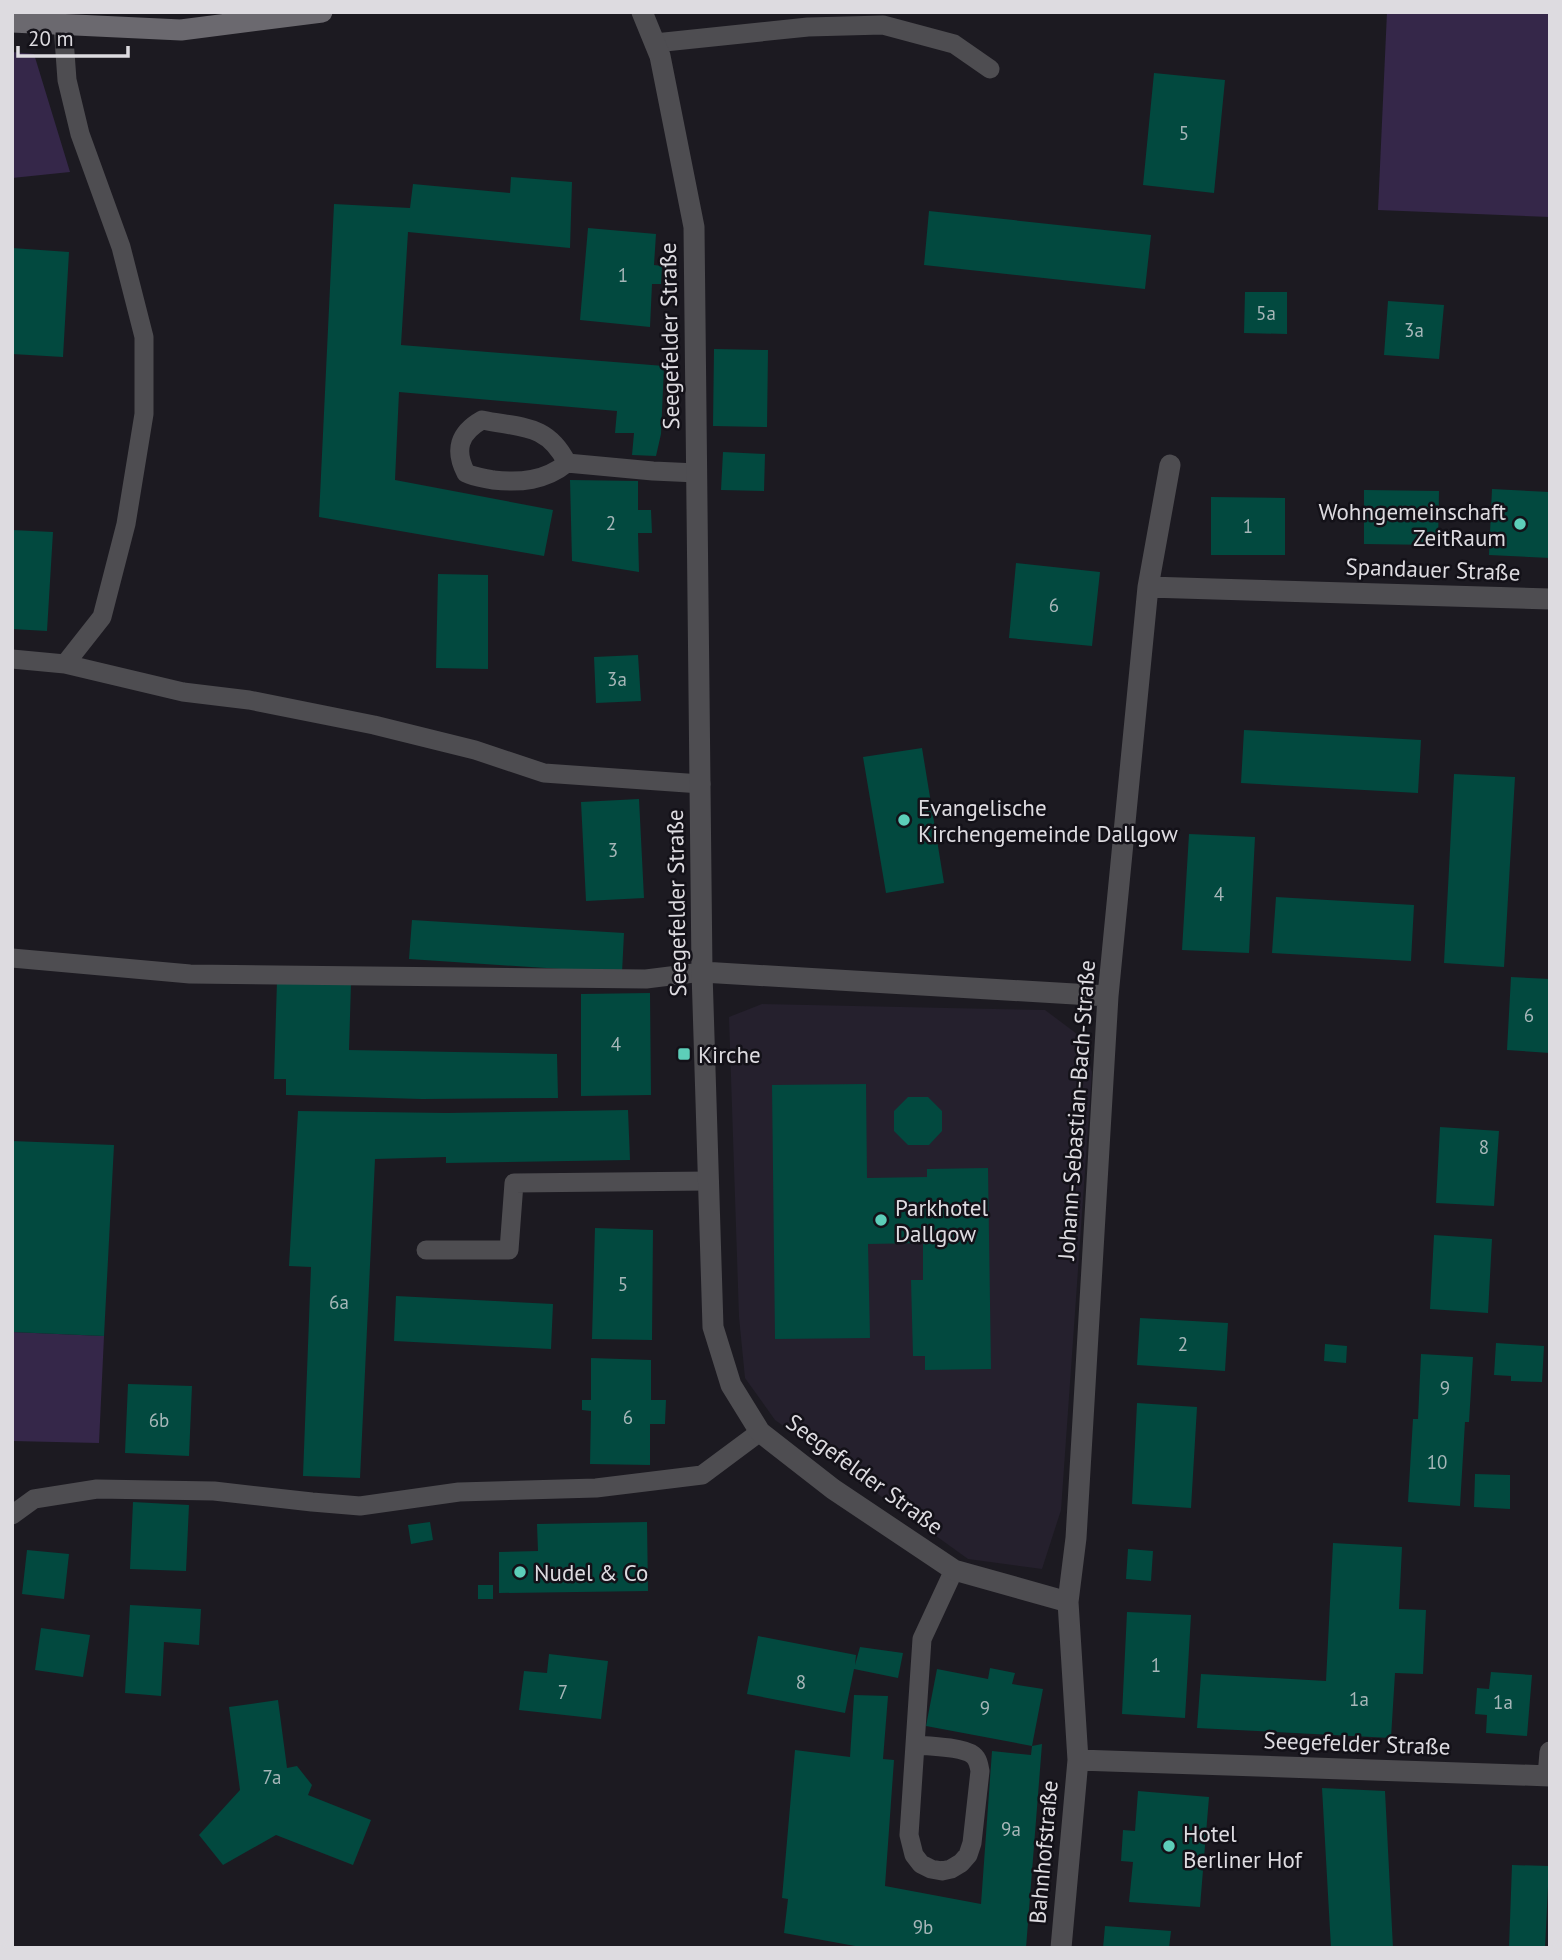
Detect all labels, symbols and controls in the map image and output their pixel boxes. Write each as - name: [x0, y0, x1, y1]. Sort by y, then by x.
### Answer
- scale bar: [18, 14, 128, 58]
- text: 20 m: [28, 25, 74, 52]
- house number: 5: [1179, 121, 1189, 145]
- street label: Seegefelder Straße: [653, 242, 685, 430]
- house number: 1: [618, 263, 628, 287]
- house number: 5a: [1256, 301, 1276, 325]
- house number: 3a: [1404, 318, 1424, 342]
- place label: Wohngemeinschaft ZeitRaum: [1318, 497, 1506, 552]
- house number: 2: [606, 511, 616, 535]
- house number: 1: [1243, 514, 1253, 538]
- marker: Wohngemeinschaft ZeitRaum: [1512, 516, 1528, 532]
- street label: Spandauer Straße: [1345, 551, 1521, 587]
- house number: 6: [1049, 593, 1059, 617]
- house number: 3a: [607, 667, 627, 691]
- place label: Evangelische Kirchengemeinde Dallgow: [918, 793, 1178, 848]
- street label: Seegefelder Straße: [660, 809, 692, 997]
- marker: Evangelische Kirchengemeinde Dallgow: [896, 812, 912, 828]
- house number: 3: [608, 838, 618, 862]
- house number: 4: [1214, 882, 1224, 906]
- street label: Johann-Sebastian-Bach-Straße: [1051, 959, 1101, 1262]
- house number: 6: [1524, 1003, 1534, 1027]
- house number: 4: [611, 1032, 621, 1056]
- place label: Kirche: [698, 1040, 761, 1069]
- marker: Kirche: [676, 1046, 692, 1062]
- house number: 8: [1479, 1135, 1489, 1159]
- place label: Parkhotel Dallgow: [895, 1193, 988, 1248]
- marker: Parkhotel Dallgow: [873, 1212, 889, 1228]
- house number: 5: [618, 1272, 628, 1296]
- house number: 6a: [329, 1290, 349, 1314]
- house number: 2: [1178, 1332, 1188, 1356]
- house number: 9: [1440, 1376, 1450, 1400]
- house number: 6: [623, 1405, 633, 1429]
- street label: Seegefelder Straße: [781, 1407, 949, 1541]
- house number: 6b: [149, 1408, 169, 1432]
- house number: 10: [1427, 1450, 1447, 1474]
- place label: Nudel & Co: [534, 1558, 648, 1587]
- marker: Nudel & Co: [512, 1564, 528, 1580]
- house number: 1: [1151, 1653, 1161, 1677]
- house number: 8: [796, 1670, 806, 1694]
- house number: 7: [558, 1680, 568, 1704]
- house number: 1a: [1349, 1687, 1369, 1711]
- house number: 1a: [1493, 1690, 1513, 1714]
- house number: 9: [980, 1696, 990, 1720]
- street label: Seegefelder Straße: [1263, 1725, 1451, 1761]
- house number: 7a: [263, 1765, 281, 1789]
- street label: Bahnhofstraße: [1022, 1779, 1064, 1925]
- house number: 9a: [1001, 1817, 1021, 1841]
- place label: Hotel Berliner Hof: [1183, 1819, 1304, 1874]
- marker: Hotel Berliner Hof: [1161, 1838, 1177, 1854]
- house number: 9b: [913, 1915, 933, 1939]

